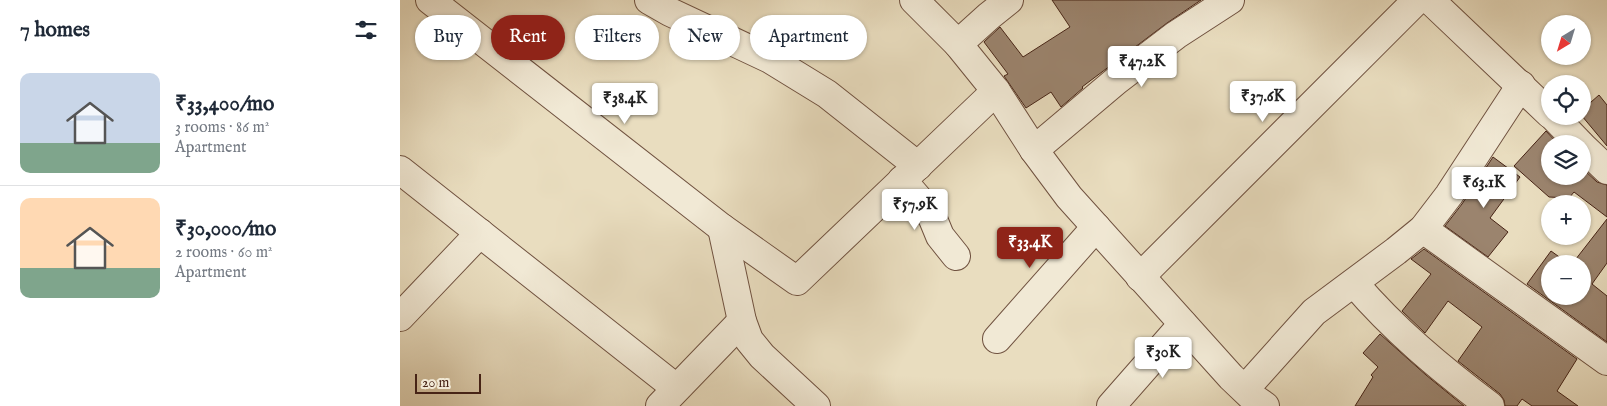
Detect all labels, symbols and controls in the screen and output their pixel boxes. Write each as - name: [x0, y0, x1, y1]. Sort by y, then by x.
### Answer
- chip: Buy: [415, 15, 481, 60]
- chip: Rent: [491, 15, 565, 60]
- chip: Filters: [575, 15, 659, 60]
- chip: New: [669, 15, 740, 60]
- chip: Apartment: [750, 15, 867, 60]
- north arrow: [1541, 15, 1591, 65]
- map controls: [1541, 15, 1591, 305]
- icon: filters: [352, 16, 380, 44]
- text: 7 homes: [20, 17, 90, 44]
- pin: ₹47.2K: [1101, 46, 1183, 88]
- text: ₹47.2K: [1119, 52, 1165, 72]
- button: locate: [1541, 75, 1591, 125]
- pin: ₹37.6K: [1222, 80, 1304, 123]
- pin: ₹38.4K: [584, 82, 666, 125]
- text: ₹37.6K: [1241, 87, 1285, 107]
- text: ₹38.4K: [603, 89, 647, 109]
- text: ₹33,400/mo: [175, 91, 274, 118]
- icon: home: [60, 93, 120, 153]
- text: 3 rooms · 86 m²: [175, 118, 269, 138]
- button: layers: [1541, 135, 1591, 185]
- text: Apartment: [175, 138, 246, 158]
- pin: ₹63.1K: [1443, 166, 1525, 209]
- text: ₹63.1K: [1463, 173, 1505, 193]
- pin: ₹57.9K: [874, 188, 956, 231]
- text: ₹57.9K: [893, 195, 937, 215]
- button: +: [1541, 195, 1591, 245]
- text: ₹30,000/mo: [175, 216, 276, 243]
- icon: home: [60, 218, 120, 278]
- pin: ₹33.4K: [989, 226, 1071, 269]
- text: ₹33.4K: [1008, 233, 1052, 253]
- text: 2 rooms · 60 m²: [175, 243, 273, 263]
- button: −: [1541, 255, 1591, 305]
- text: Apartment: [175, 263, 246, 283]
- pin: ₹30K: [1133, 336, 1193, 379]
- text: ₹30K: [1146, 343, 1180, 363]
- scale bar: [415, 371, 481, 394]
- text: 20 m: [422, 374, 449, 392]

